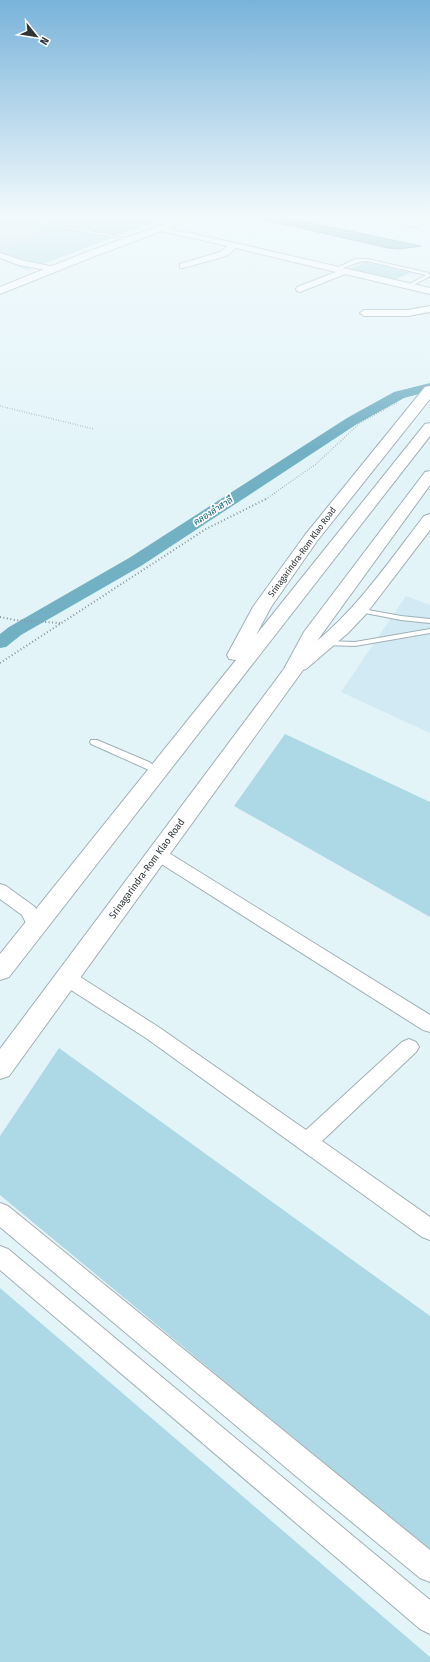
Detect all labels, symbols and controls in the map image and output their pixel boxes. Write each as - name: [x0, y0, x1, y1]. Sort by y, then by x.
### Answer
- north arrow: [16, 16, 56, 56]
- text: N: [37, 35, 52, 47]
- water label: คลองลำสาลี: [191, 493, 235, 527]
- street label: Srinagarindra-Rom Klao Road: [266, 505, 338, 599]
- street label: Srinagarindra-Rom Klao Road: [107, 817, 187, 921]

